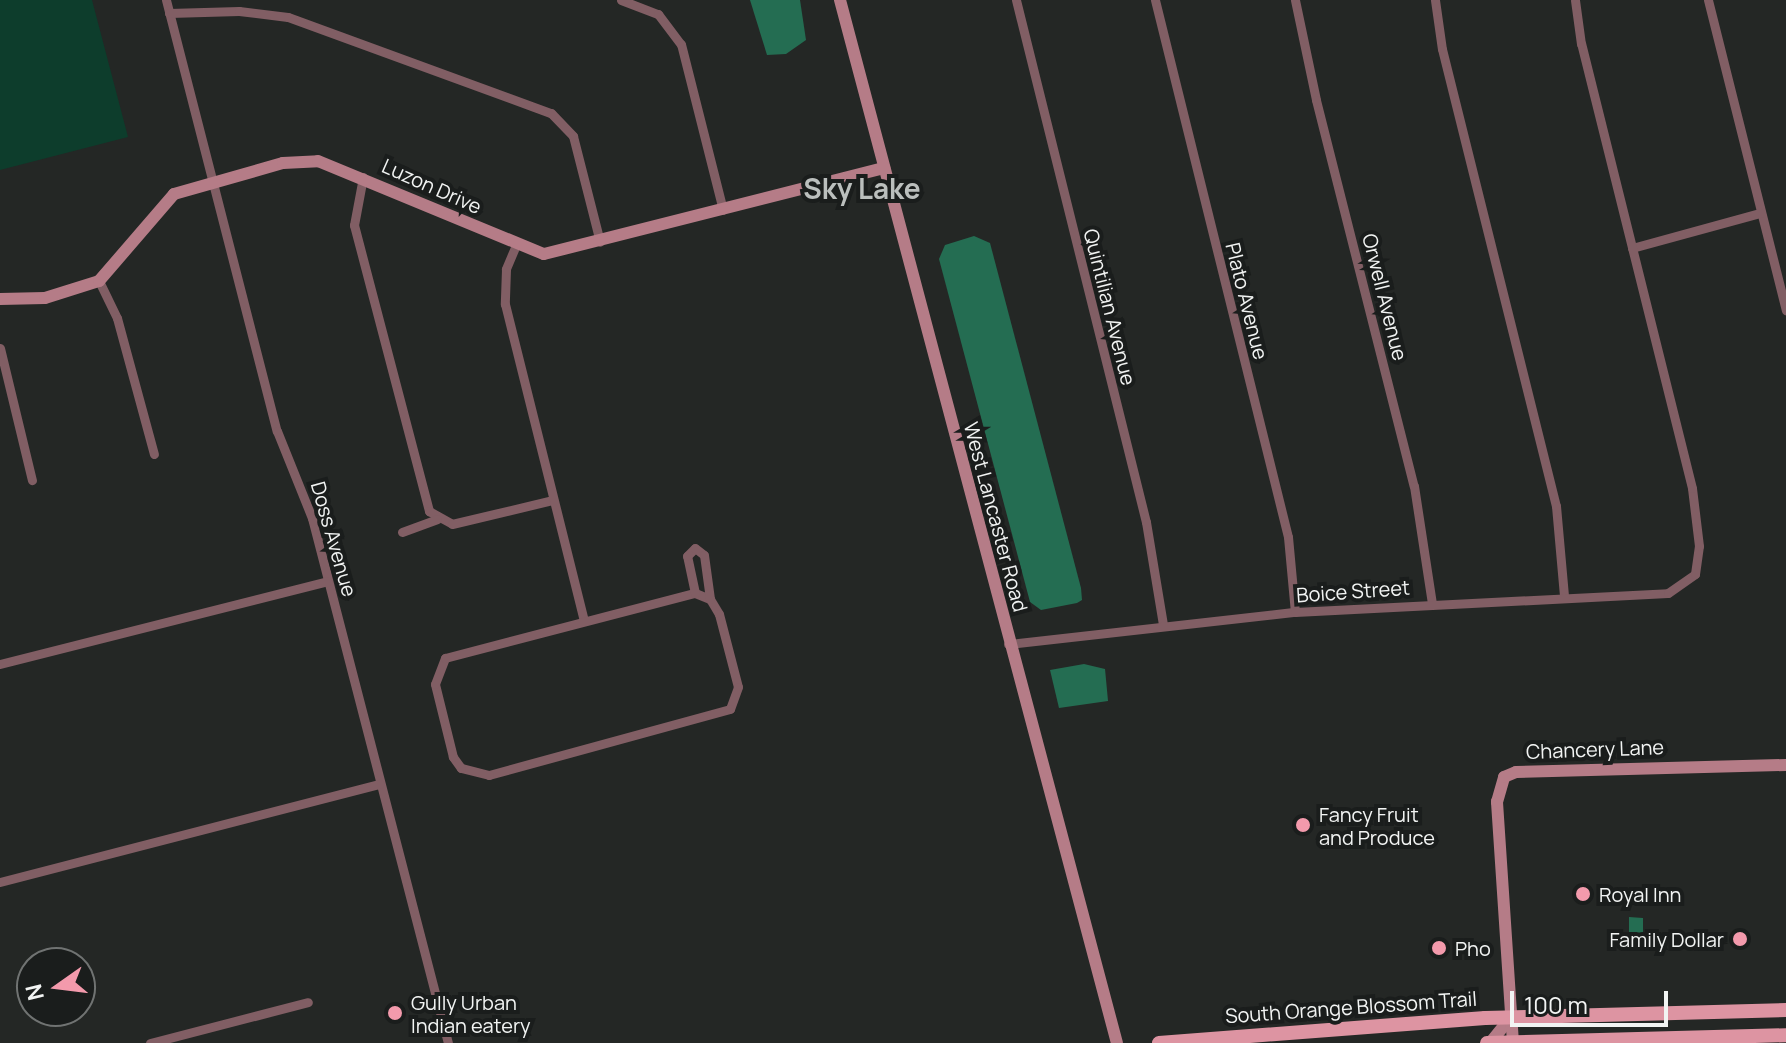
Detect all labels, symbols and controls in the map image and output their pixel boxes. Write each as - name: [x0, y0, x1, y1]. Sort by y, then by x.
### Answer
- street label: Luzon Drive: [379, 153, 485, 219]
- district label: Sky Lake: [803, 171, 921, 205]
- street label: Quintilian Avenue: [1079, 226, 1141, 388]
- street label: Orwell Avenue: [1358, 231, 1412, 363]
- street label: Plato Avenue: [1221, 240, 1273, 362]
- street label: West Lancaster Road: [959, 420, 1033, 614]
- street label: Doss Avenue: [306, 479, 362, 599]
- street label: Boice Street: [1295, 575, 1411, 607]
- street label: Chancery Lane: [1526, 735, 1664, 763]
- place label: Fancy Fruit and Produce: [1319, 802, 1435, 849]
- marker: Fancy Fruit and Produce: [1294, 816, 1312, 834]
- place label: Royal Inn: [1599, 882, 1681, 906]
- marker: Royal Inn: [1574, 885, 1592, 903]
- place label: Family Dollar: [1609, 927, 1724, 951]
- marker: Family Dollar: [1731, 930, 1749, 948]
- place label: Pho: [1455, 936, 1491, 960]
- marker: Pho: [1430, 939, 1448, 957]
- north arrow: [16, 947, 96, 1027]
- scale bar: [1514, 975, 1672, 1025]
- text: N: [18, 981, 51, 1004]
- street label: South Orange Blossom Trail: [1224, 986, 1478, 1028]
- text: 100 m: [1524, 988, 1588, 1021]
- place label: Gully Urban Indian eatery: [411, 990, 531, 1037]
- marker: Gully Urban Indian eatery: [386, 1004, 404, 1022]

